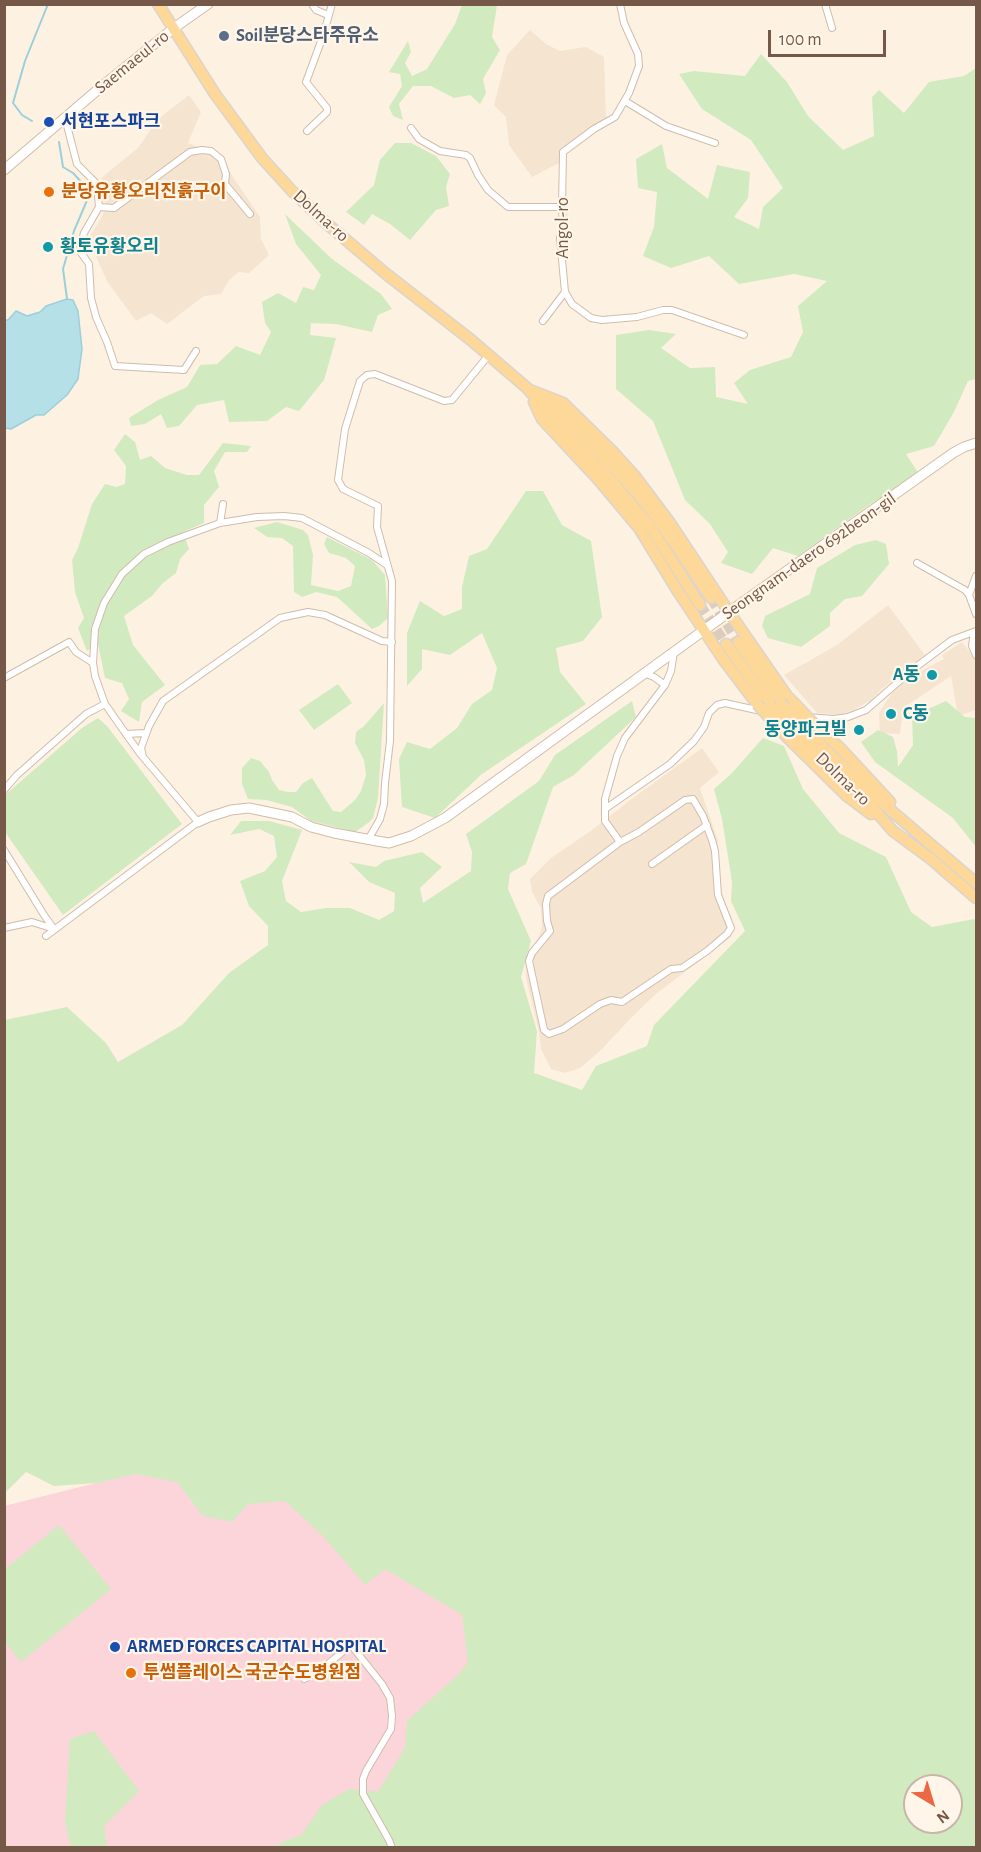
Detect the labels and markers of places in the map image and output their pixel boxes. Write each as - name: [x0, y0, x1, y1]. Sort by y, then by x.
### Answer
- place label: Soil분당스타주유소: [236, 25, 379, 47]
- marker: Soil분당스타주유소: [217, 29, 231, 43]
- place label: 서현포스파크: [61, 111, 160, 133]
- marker: 서현포스파크: [42, 115, 56, 129]
- place label: 분당유황오리진흙구이: [61, 181, 227, 203]
- marker: 분당유황오리진흙구이: [42, 185, 56, 199]
- place label: 황토유황오리: [60, 236, 159, 258]
- marker: 황토유황오리: [41, 240, 55, 254]
- place label: A동: [893, 664, 920, 686]
- marker: A동: [925, 668, 939, 682]
- place label: C동: [903, 703, 929, 725]
- marker: C동: [884, 707, 898, 721]
- place label: 동양파크빌: [764, 719, 847, 741]
- marker: 동양파크빌: [852, 723, 866, 737]
- place label: ARMED FORCES CAPITAL HOSPITAL: [127, 1636, 386, 1658]
- marker: ARMED FORCES CAPITAL HOSPITAL: [108, 1640, 122, 1654]
- place label: 투썸플레이스 국군수도병원점: [143, 1662, 361, 1684]
- marker: 투썸플레이스 국군수도병원점: [124, 1666, 138, 1680]

